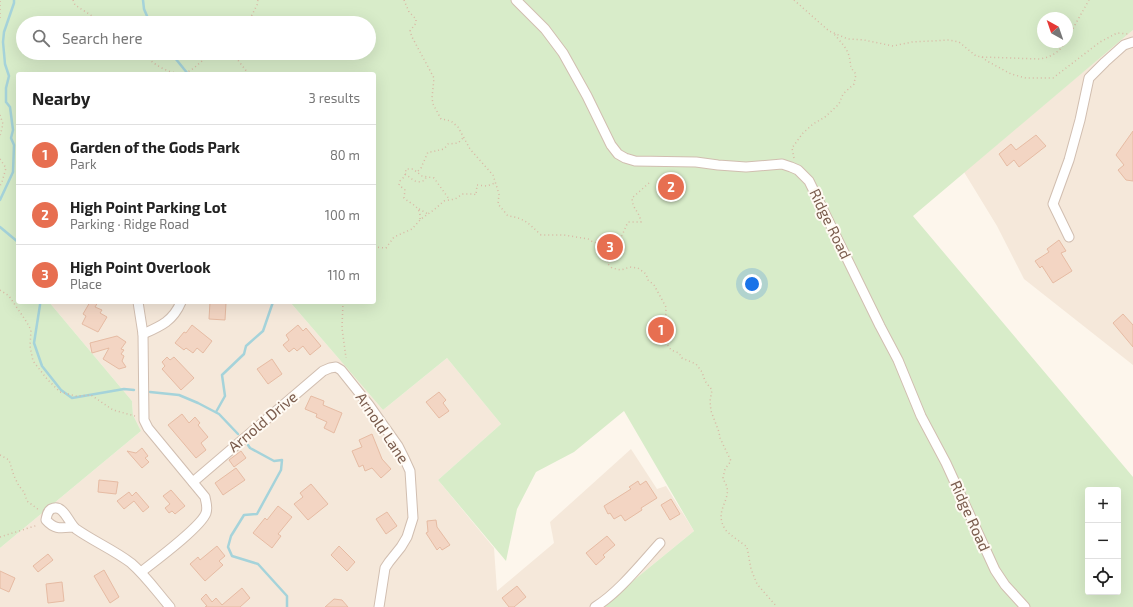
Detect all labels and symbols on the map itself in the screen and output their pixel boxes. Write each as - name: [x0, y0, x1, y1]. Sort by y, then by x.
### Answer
- north arrow: [1037, 12, 1073, 48]
- pin: 2: [658, 172, 684, 202]
- street label: Ridge Road: [806, 186, 856, 262]
- pin: 3: [597, 232, 623, 262]
- your location: [742, 274, 762, 294]
- pin: 1: [648, 315, 674, 345]
- street label: Arnold Drive: [224, 387, 301, 455]
- street label: Arnold Lane: [353, 389, 413, 466]
- street label: Ridge Road: [947, 477, 995, 554]

